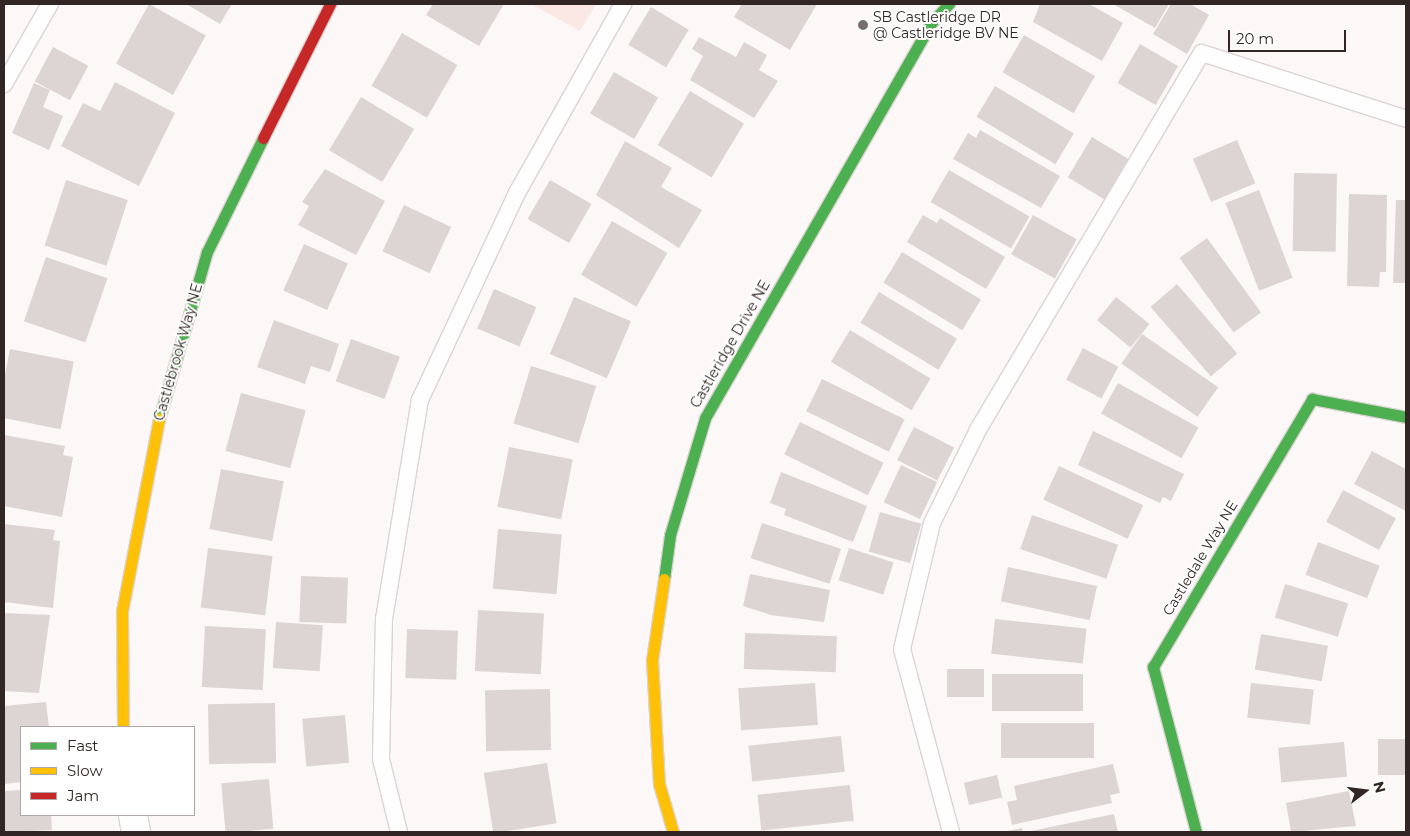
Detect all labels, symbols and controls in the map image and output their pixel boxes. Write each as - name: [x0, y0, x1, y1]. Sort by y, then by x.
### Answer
- place label: SB Castleridge DR @ Castleridge BV NE: [873, 9, 1019, 41]
- marker: SB Castleridge DR @ Castleridge BV NE: [857, 19, 869, 31]
- scale bar: [1230, 20, 1348, 52]
- text: 20 m: [1236, 29, 1274, 48]
- street label: Castleridge Drive NE: [687, 277, 773, 411]
- street label: Castlebrook Way NE: [150, 281, 206, 423]
- street label: Castledale Way NE: [1159, 497, 1241, 619]
- legend: [20, 726, 195, 816]
- text: Fast: [67, 736, 98, 755]
- text: Slow: [67, 761, 103, 780]
- north arrow: [1340, 766, 1390, 816]
- text: N: [1369, 779, 1390, 795]
- text: Jam: [67, 786, 99, 805]

